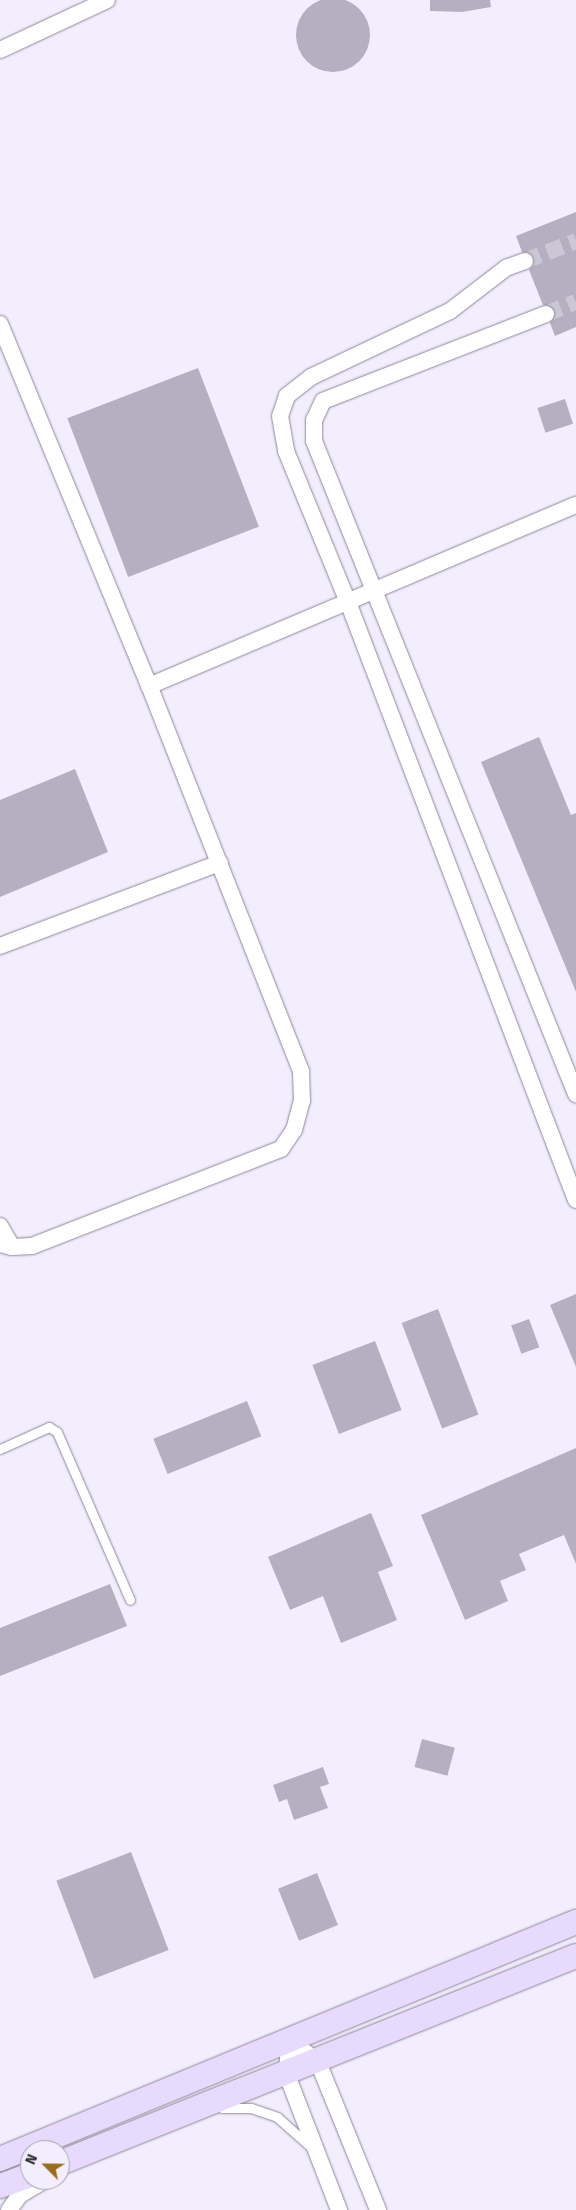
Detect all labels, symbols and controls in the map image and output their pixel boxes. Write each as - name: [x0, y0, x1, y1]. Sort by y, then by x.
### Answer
- north arrow: [20, 2140, 70, 2190]
- text: N: [22, 2152, 41, 2167]

